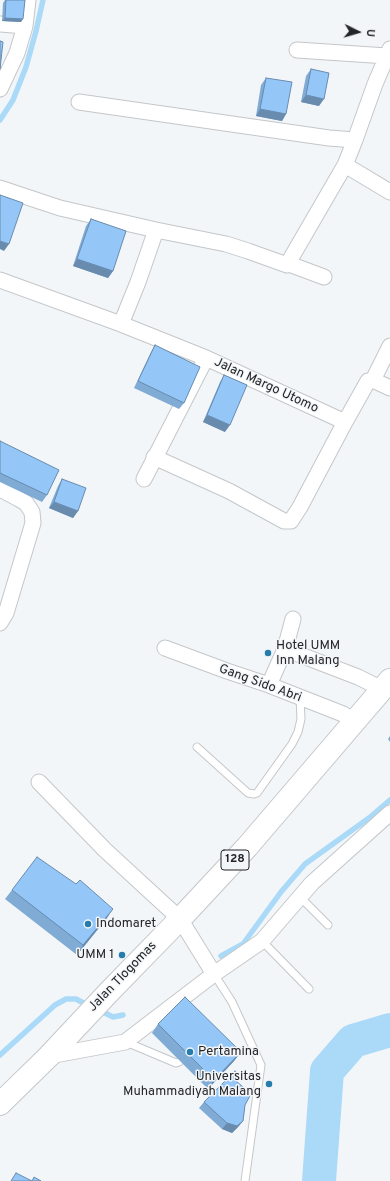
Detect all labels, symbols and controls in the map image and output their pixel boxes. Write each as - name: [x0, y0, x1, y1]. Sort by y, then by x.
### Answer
- north arrow: [338, 12, 378, 52]
- text: U: [363, 29, 377, 38]
- street label: Jalan Margo Utomo: [211, 355, 321, 417]
- place label: Hotel UMM Inn Malang: [276, 638, 340, 669]
- marker: Hotel UMM Inn Malang: [263, 648, 273, 658]
- street label: Gang Sido Abri: [217, 662, 303, 706]
- road number: 128: [221, 850, 249, 870]
- place label: Indomaret: [96, 916, 156, 932]
- marker: Indomaret: [83, 919, 93, 929]
- street label: Jalan Tlogomas: [86, 939, 160, 1015]
- place label: UMM 1: [76, 947, 114, 963]
- marker: UMM 1: [117, 950, 127, 960]
- place label: Pertamina: [198, 1044, 259, 1060]
- marker: Pertamina: [185, 1047, 195, 1057]
- place label: Universitas Muhammadiyah Malang: [123, 1069, 261, 1100]
- marker: Universitas Muhammadiyah Malang: [264, 1079, 274, 1089]

